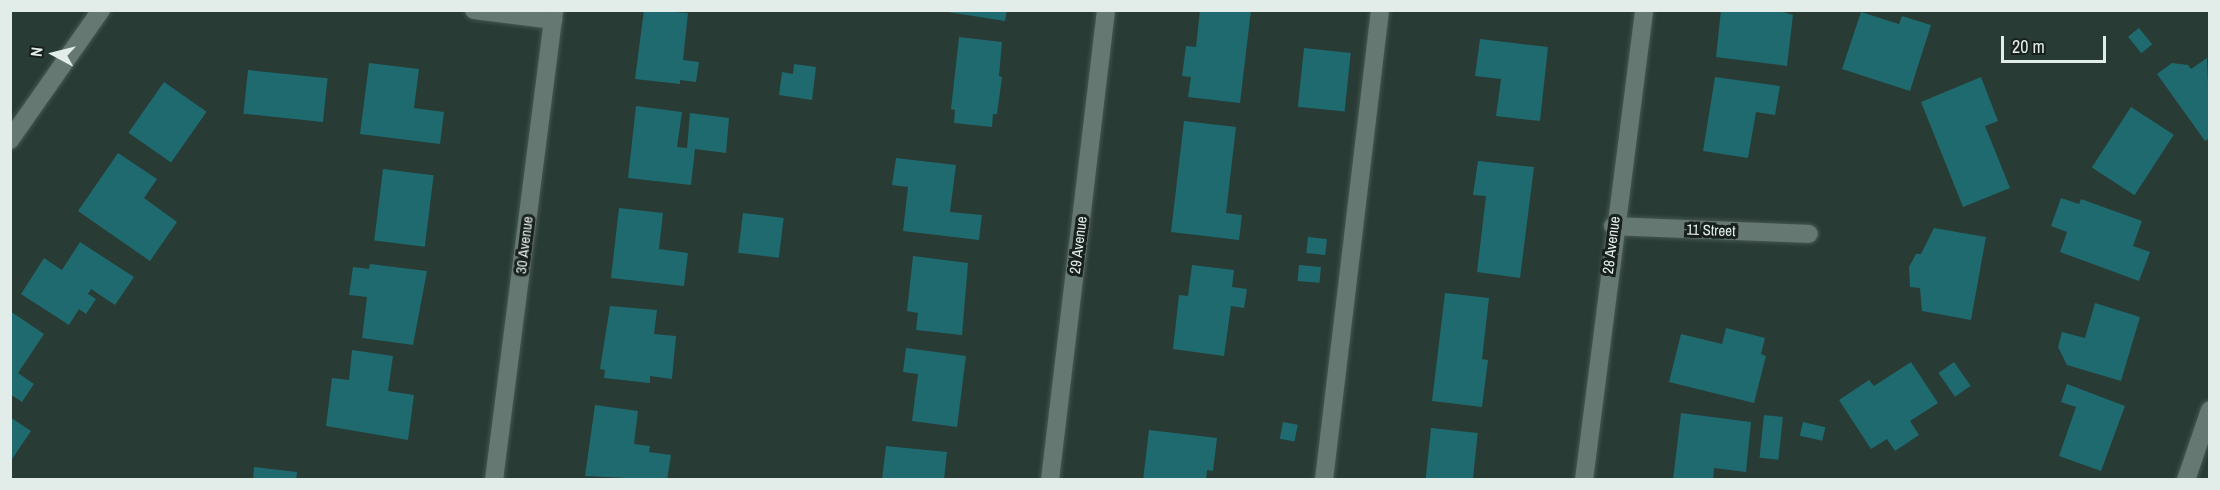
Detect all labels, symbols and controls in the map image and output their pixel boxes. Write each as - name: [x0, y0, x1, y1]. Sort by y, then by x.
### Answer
- north arrow: [24, 24, 84, 84]
- scale bar: [2004, 24, 2109, 62]
- text: 20 m: [2012, 34, 2045, 59]
- text: N: [25, 46, 48, 58]
- street label: 30 Avenue: [511, 215, 537, 275]
- street label: 29 Avenue: [1065, 215, 1091, 275]
- street label: 28 Avenue: [1598, 215, 1624, 275]
- street label: 11 Street: [1686, 220, 1736, 240]

